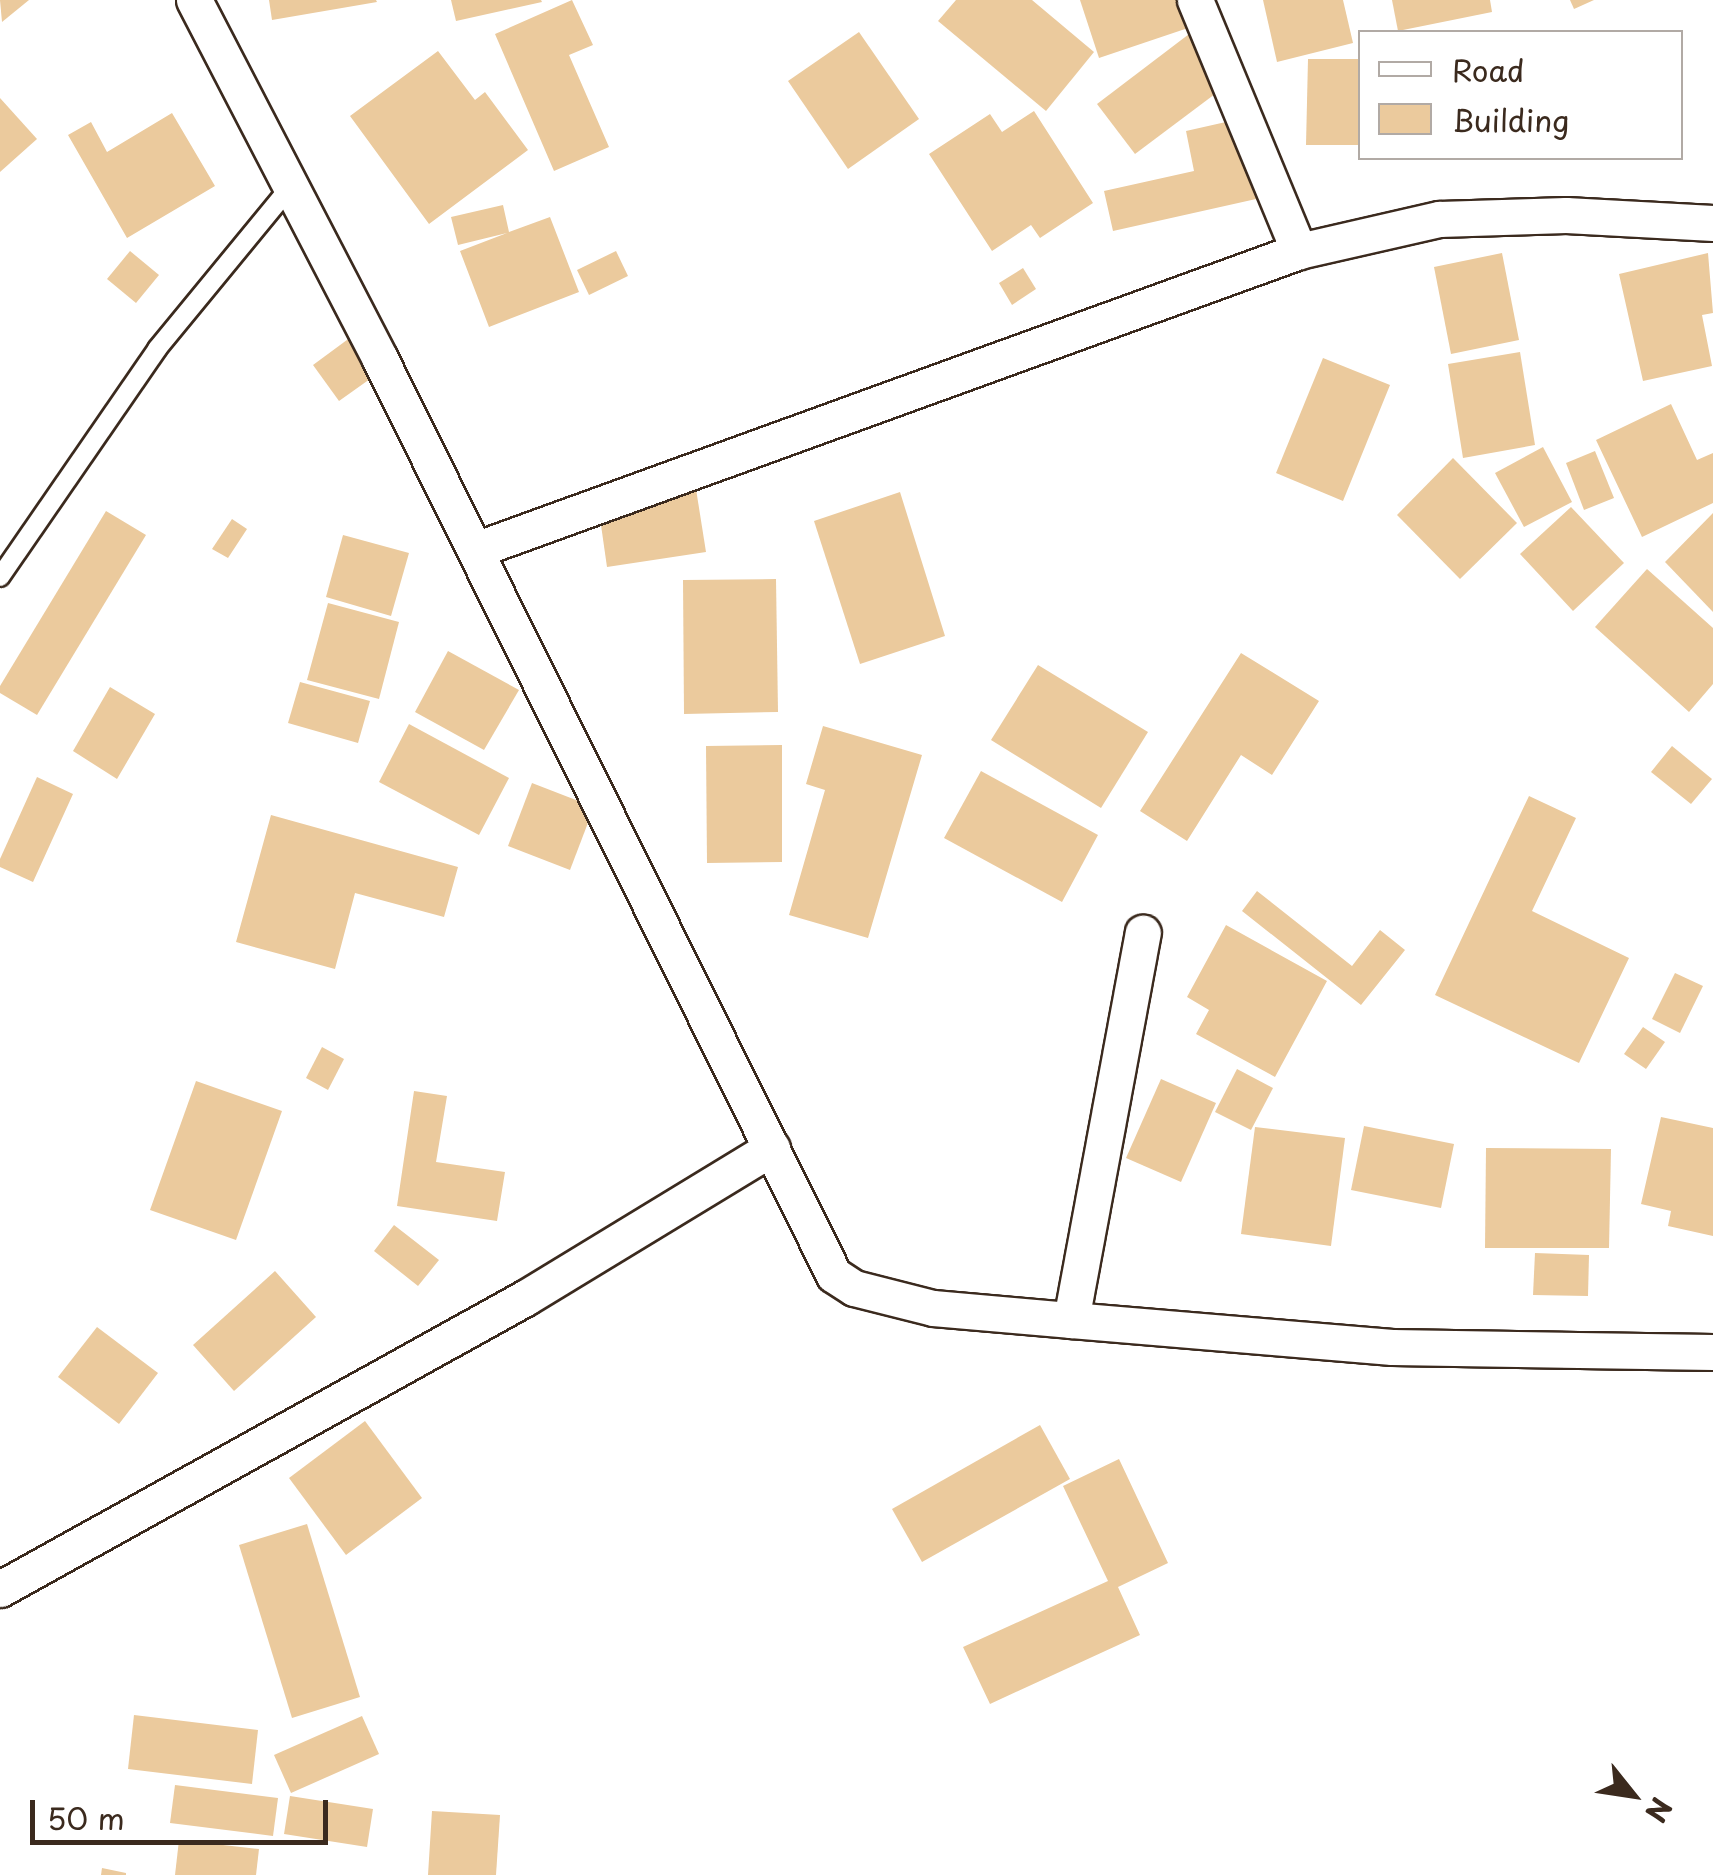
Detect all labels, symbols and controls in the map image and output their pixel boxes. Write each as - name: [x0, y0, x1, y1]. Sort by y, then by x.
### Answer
- legend: [1358, 30, 1683, 160]
- text: Road: [1452, 47, 1525, 92]
- text: Building: [1452, 97, 1569, 142]
- north arrow: [1583, 1745, 1683, 1845]
- scale bar: [35, 1780, 332, 1842]
- text: N: [1635, 1790, 1684, 1831]
- text: 50 m: [47, 1795, 125, 1840]

